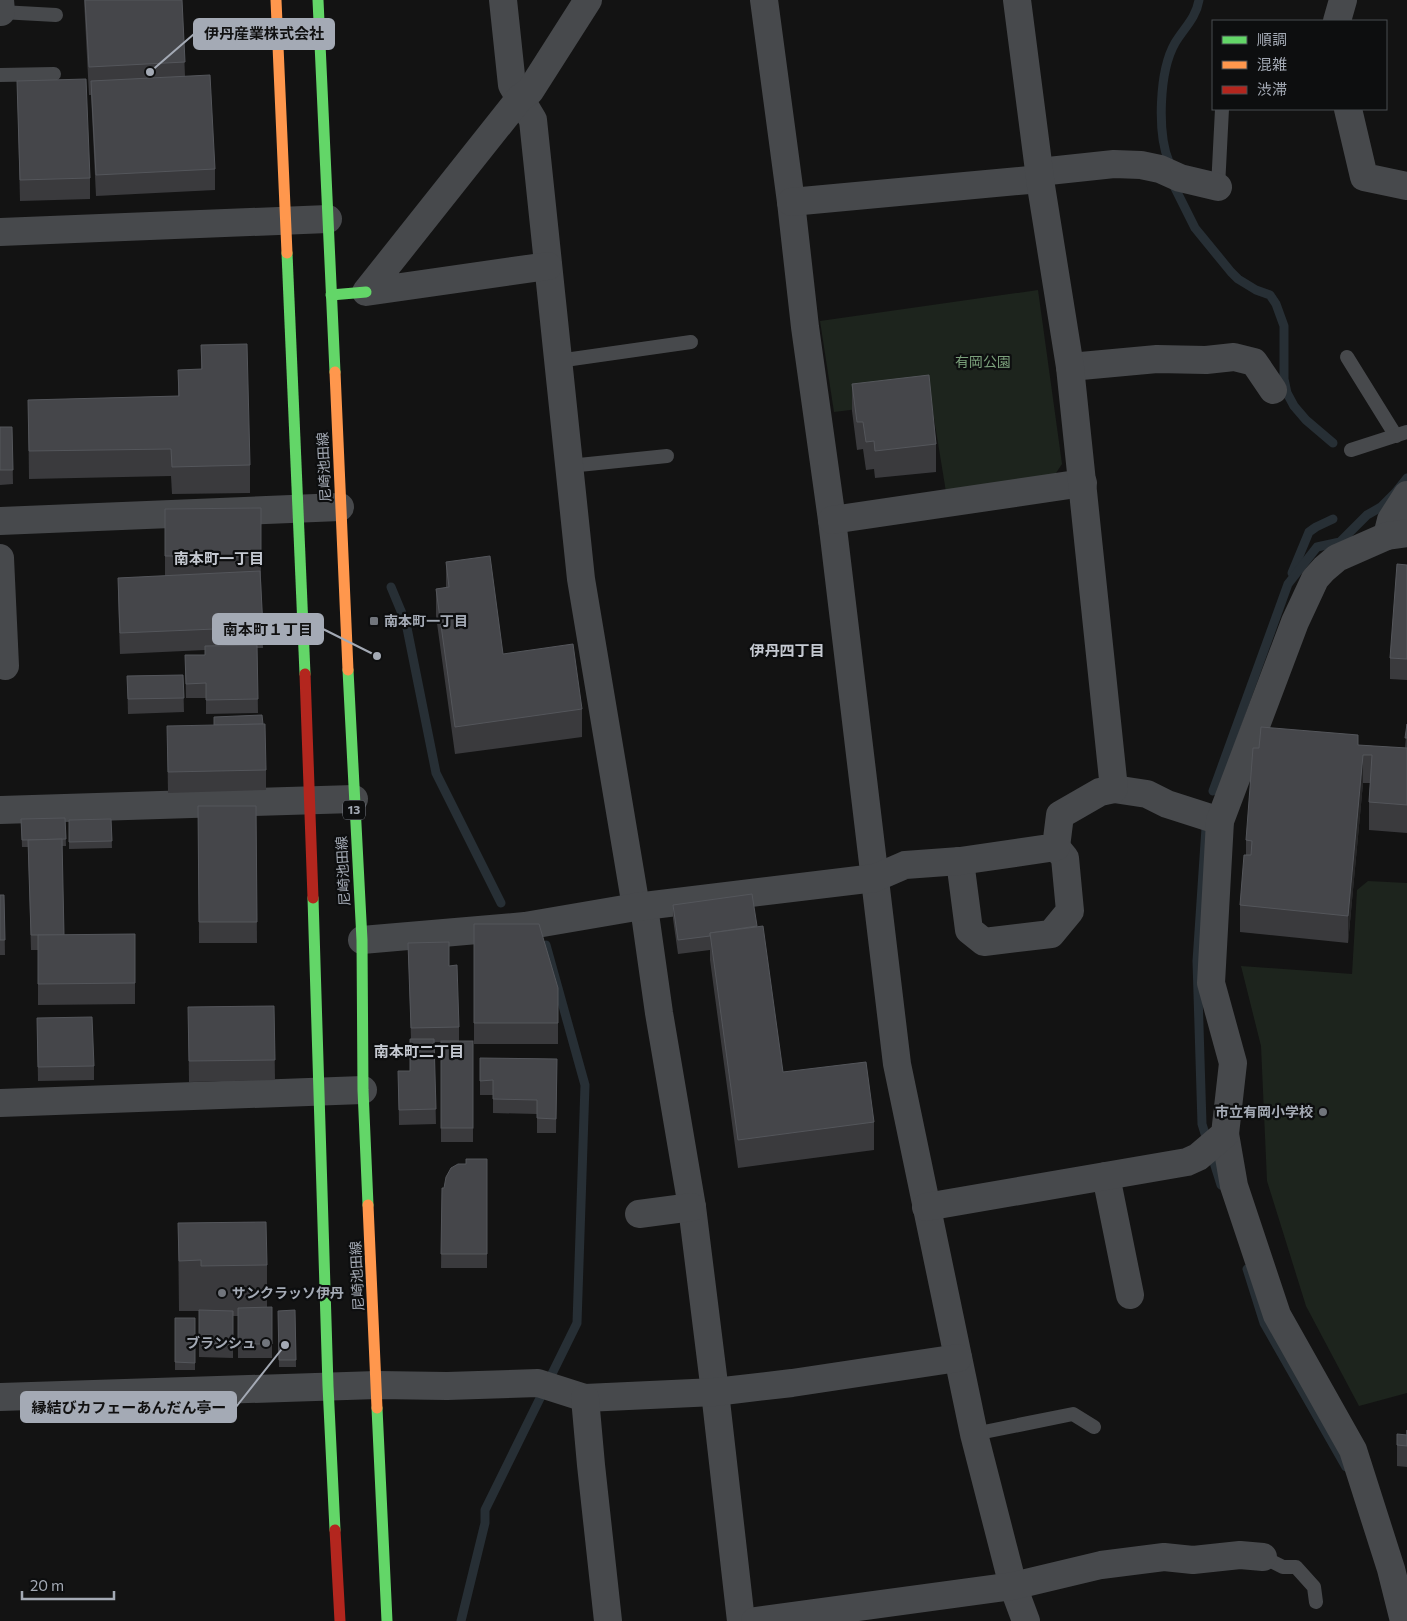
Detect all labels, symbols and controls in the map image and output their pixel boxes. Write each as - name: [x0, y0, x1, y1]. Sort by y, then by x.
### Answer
- callout: 伊丹産業株式会社: [194, 19, 334, 49]
- legend: [1212, 20, 1387, 110]
- text: 伊丹産業株式会社: [204, 24, 324, 42]
- text: 順調: [1257, 30, 1287, 48]
- text: 混雑: [1257, 55, 1287, 73]
- text: 渋滞: [1257, 80, 1287, 98]
- park label: 有岡公園: [955, 353, 1011, 370]
- street label: 尼崎池田線: [313, 432, 334, 502]
- district label: 南本町一丁目: [174, 549, 264, 567]
- place label: 南本町一丁目: [384, 612, 468, 629]
- callout: 南本町１丁目: [213, 614, 323, 644]
- marker: 南本町一丁目: [368, 615, 380, 627]
- text: 南本町１丁目: [223, 620, 313, 638]
- district label: 伊丹四丁目: [749, 641, 825, 659]
- road number: 13: [343, 800, 365, 820]
- street label: 尼崎池田線: [332, 836, 353, 906]
- district label: 南本町二丁目: [374, 1042, 464, 1060]
- place label: 市立有岡小学校: [1215, 1103, 1313, 1120]
- marker: 市立有岡小学校: [1317, 1106, 1329, 1118]
- street label: 尼崎池田線: [346, 1241, 367, 1311]
- place label: サンクラッソ伊丹: [232, 1284, 344, 1301]
- marker: サンクラッソ伊丹: [216, 1287, 228, 1299]
- place label: ブランシュ: [186, 1334, 256, 1351]
- marker: ブランシュ: [260, 1337, 272, 1349]
- callout: 縁結びカフェーあんだん亭ー: [21, 1392, 236, 1422]
- text: 縁結びカフェーあんだん亭ー: [31, 1398, 227, 1416]
- scale bar: [22, 1568, 115, 1600]
- text: 20 m: [30, 1576, 64, 1594]

